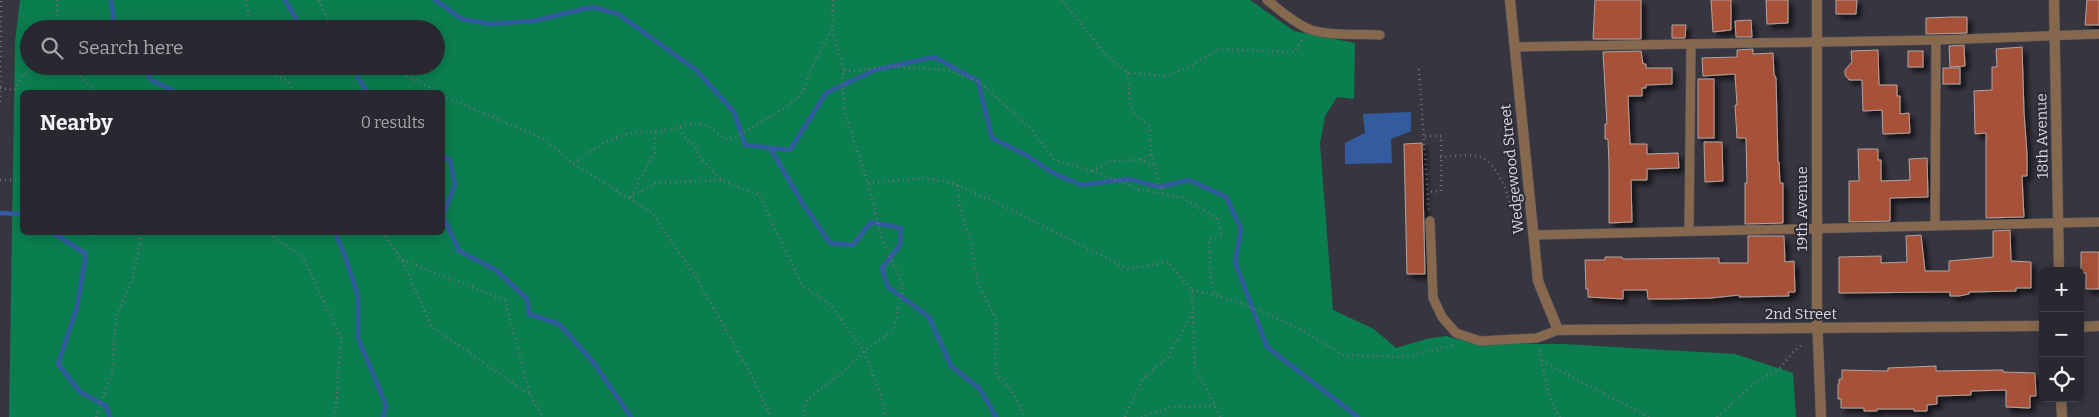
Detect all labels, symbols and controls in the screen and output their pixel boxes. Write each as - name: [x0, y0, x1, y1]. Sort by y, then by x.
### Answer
- search box: [20, 20, 445, 75]
- icon: search: [38, 34, 66, 62]
- text: Search here: [78, 36, 183, 59]
- street label: 18th Avenue: [2032, 93, 2052, 179]
- street label: Wedgewood Street: [1496, 103, 1528, 235]
- text: Nearby: [40, 110, 113, 136]
- text: 0 results: [361, 113, 425, 132]
- street label: 19th Avenue: [1793, 166, 1811, 252]
- map controls: [2039, 267, 2084, 402]
- button: +: [2039, 267, 2084, 312]
- street label: 2nd Street: [1765, 305, 1838, 323]
- button: −: [2039, 312, 2084, 357]
- button: locate: [2039, 357, 2084, 402]

